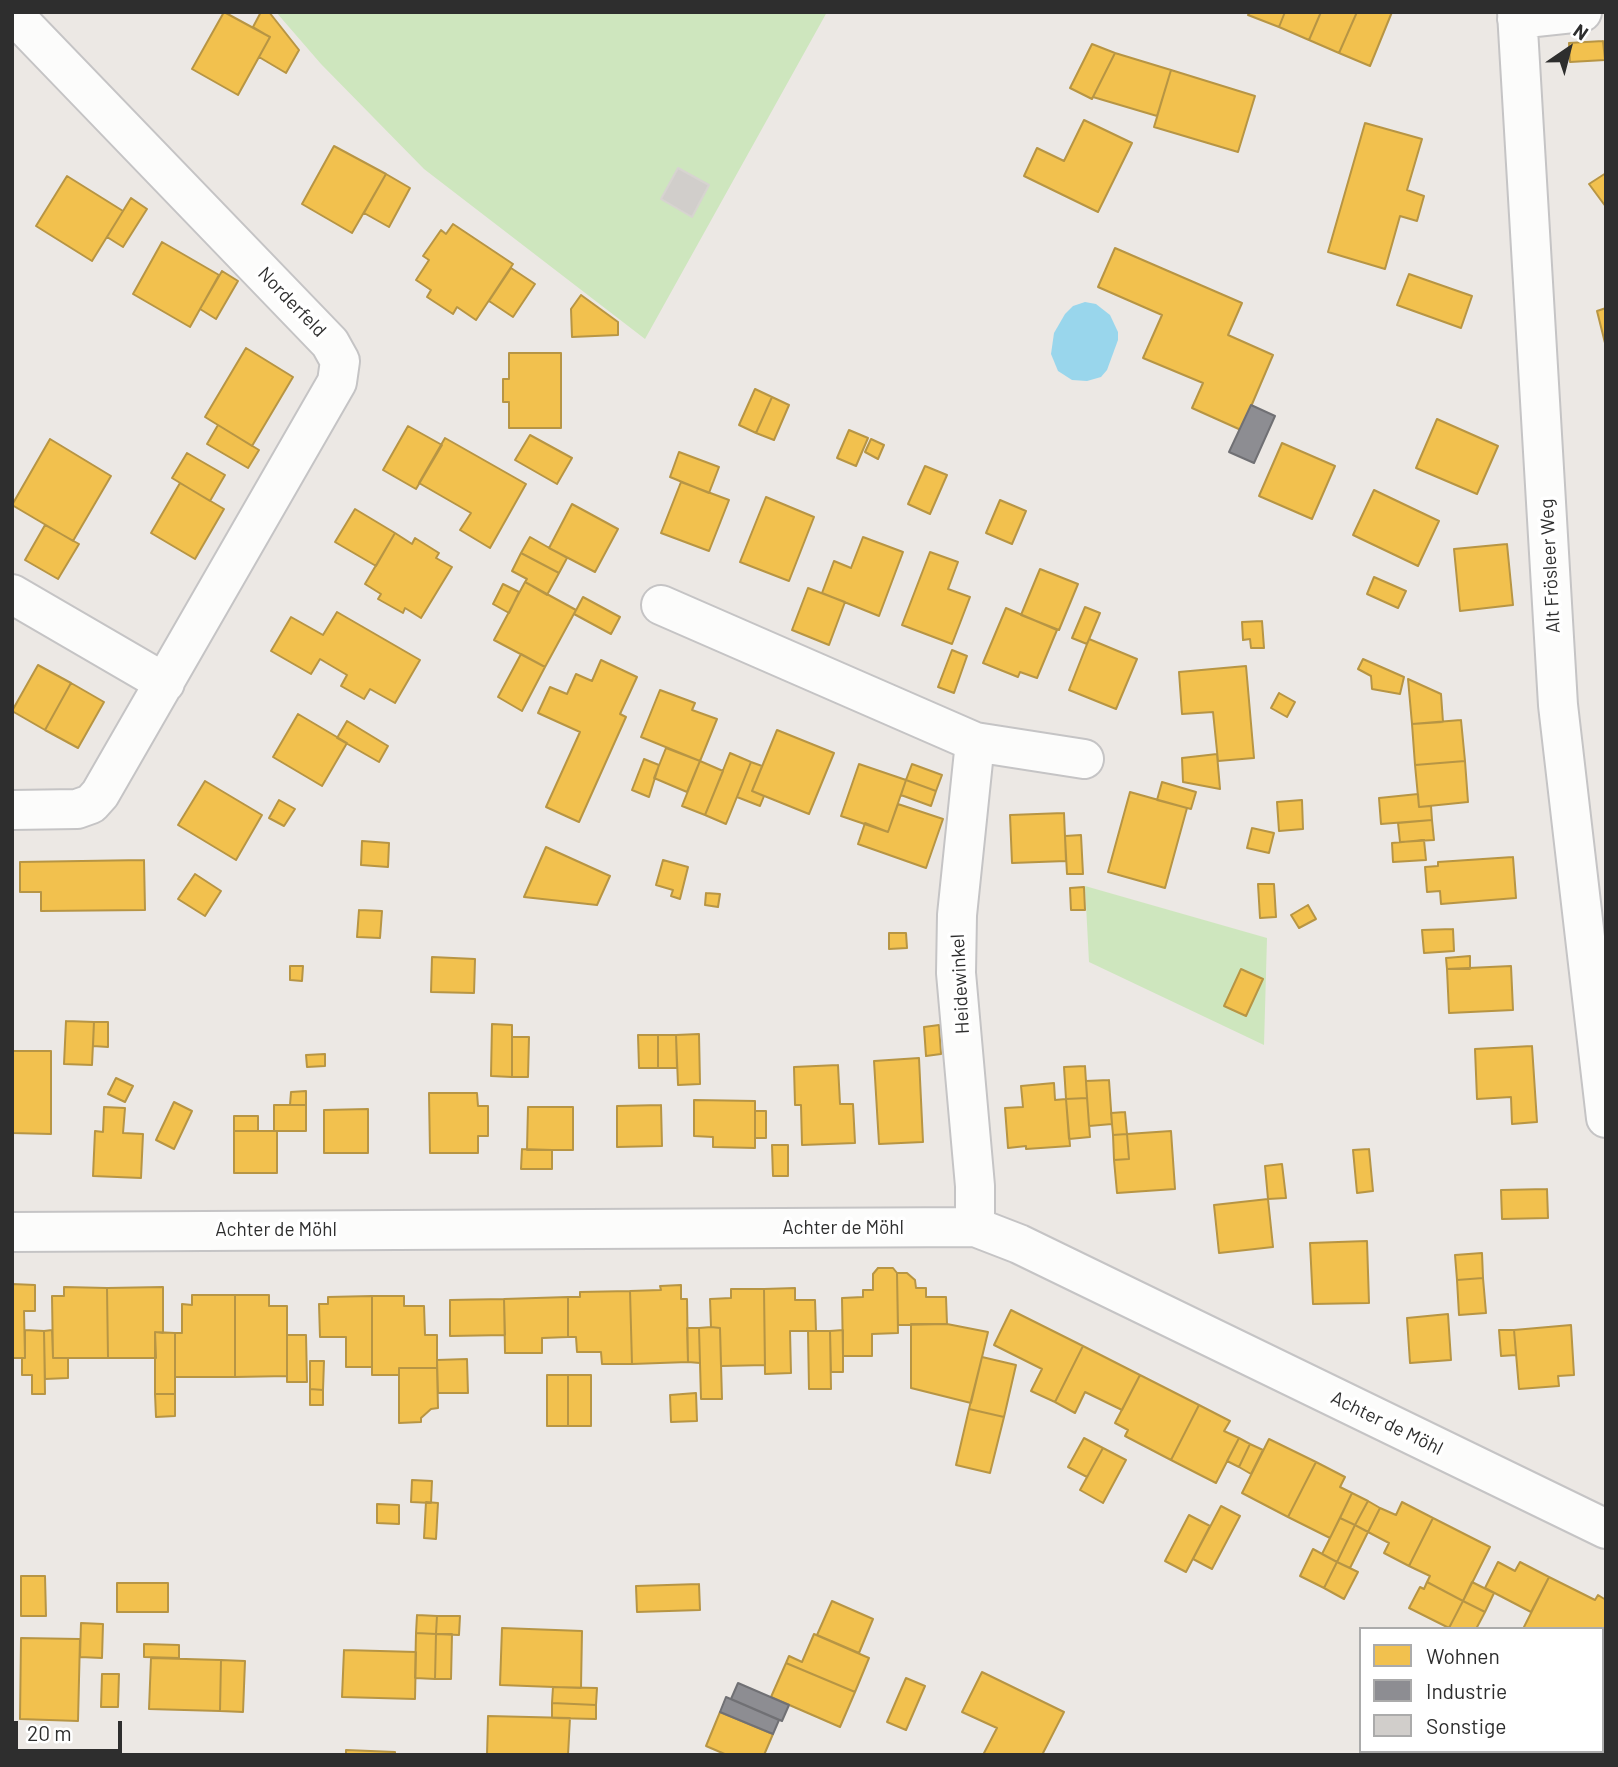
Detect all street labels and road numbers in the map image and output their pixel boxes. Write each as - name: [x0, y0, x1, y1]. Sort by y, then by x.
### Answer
- street label: Norderfeld: [253, 262, 331, 342]
- street label: Alt Frösleer Weg: [1535, 498, 1565, 634]
- street label: Heidewinkel: [946, 933, 974, 1035]
- street label: Achter de Möhl: [782, 1217, 904, 1239]
- street label: Achter de Möhl: [215, 1219, 337, 1241]
- street label: Achter de Möhl: [1327, 1386, 1447, 1460]

